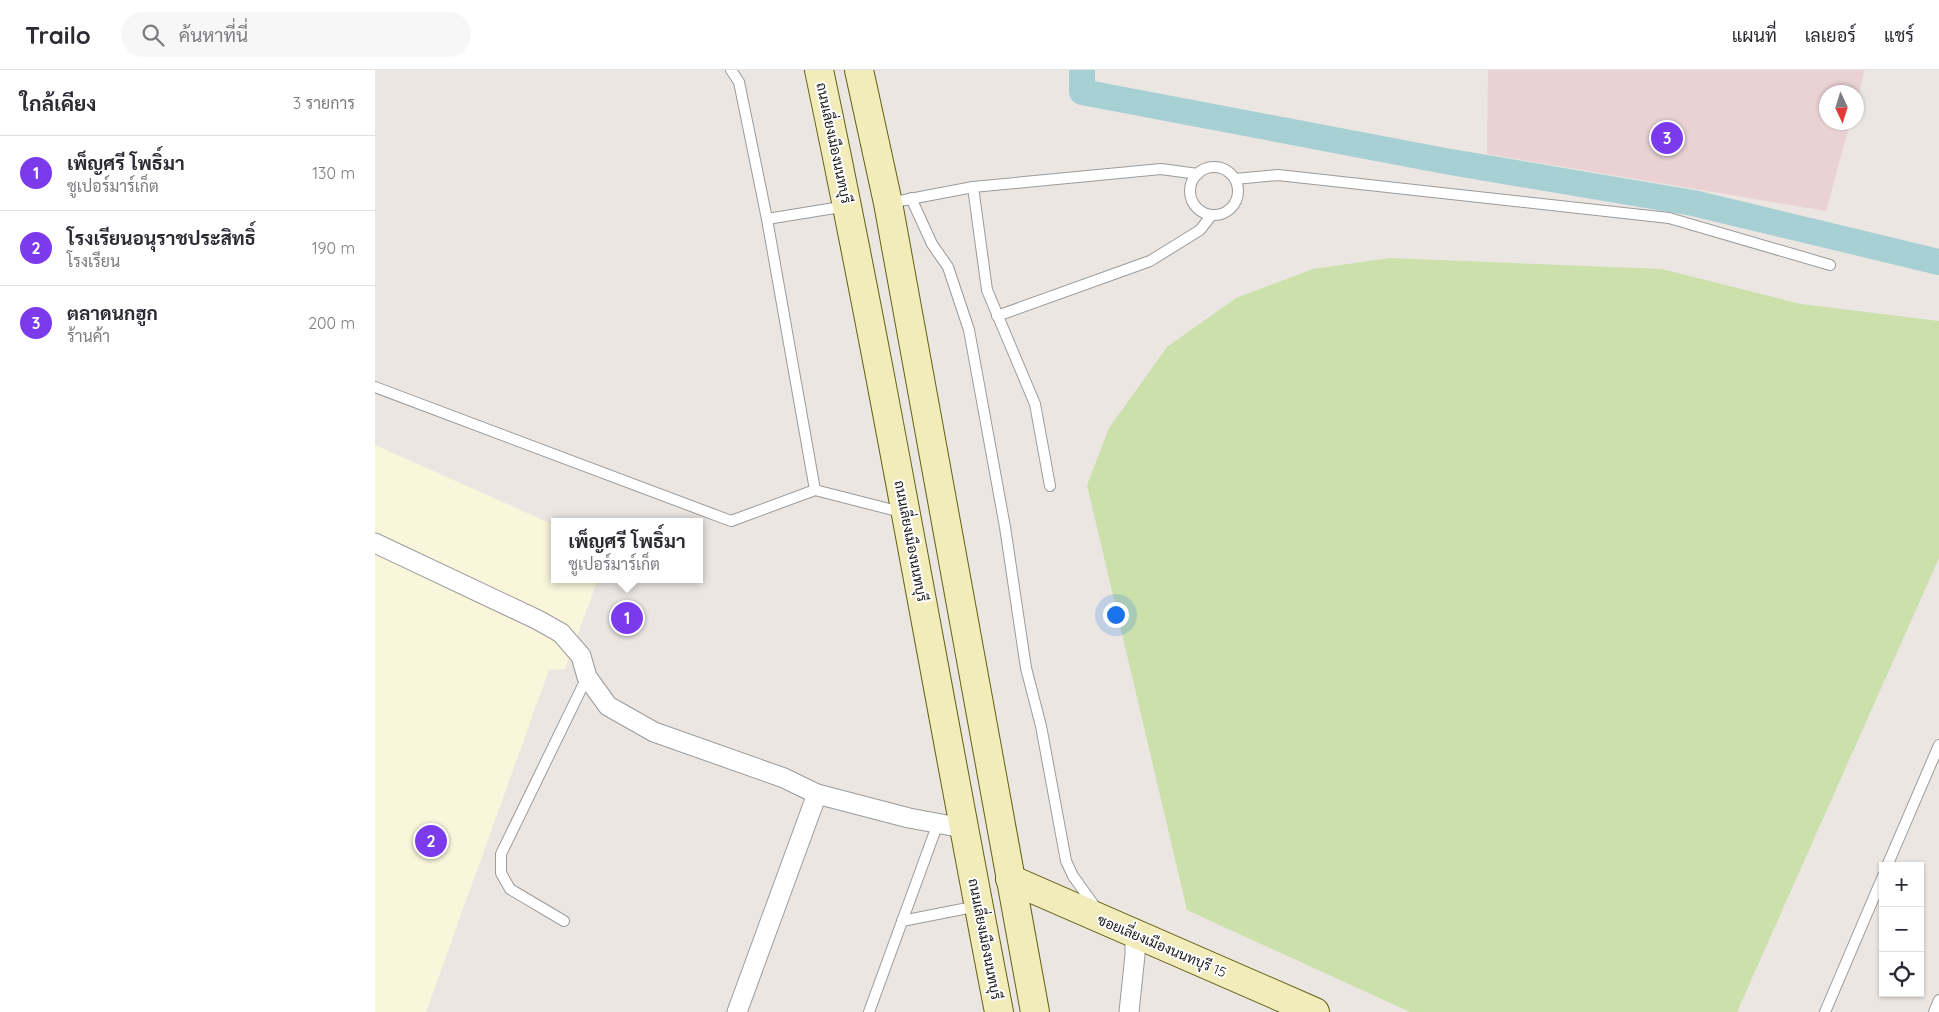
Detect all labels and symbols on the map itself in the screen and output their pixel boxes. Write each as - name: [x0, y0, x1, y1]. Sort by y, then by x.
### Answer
- street label: ถนนเลี่ยงเมืองนนทบุรี: [811, 80, 859, 206]
- north arrow: [1819, 85, 1864, 130]
- pin: 3: [1651, 119, 1683, 157]
- street label: ถนนเลี่ยงเมืองนนทบุรี: [889, 478, 935, 604]
- pin: 1: [611, 599, 643, 637]
- your location: [1103, 602, 1129, 628]
- pin: 2: [415, 822, 447, 860]
- street label: ถนนเลี่ยงเมืองนนทบุรี: [963, 876, 1009, 1002]
- street label: ซอยเลี่ยงเมืองนนทบุรี 15: [1094, 908, 1231, 982]

